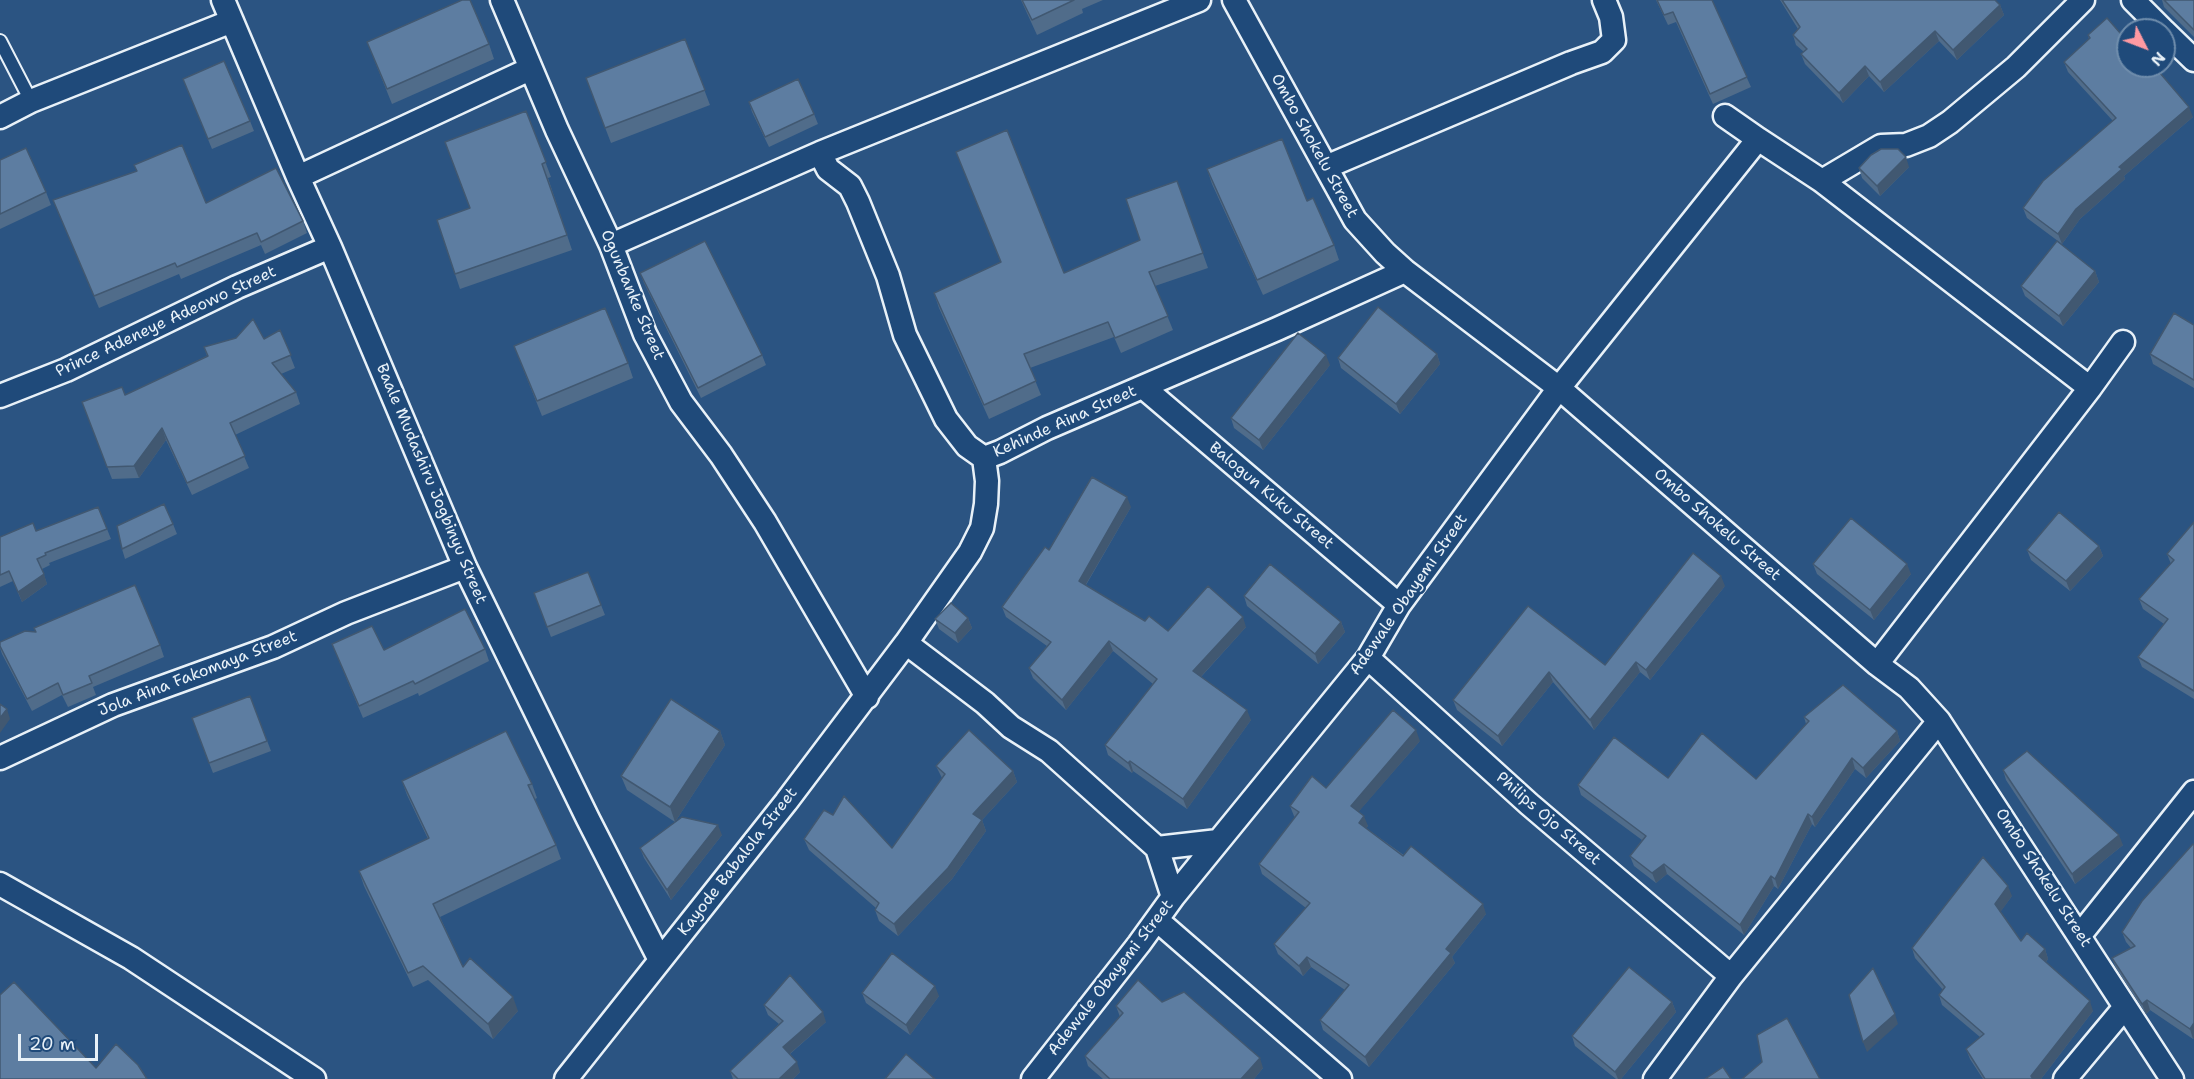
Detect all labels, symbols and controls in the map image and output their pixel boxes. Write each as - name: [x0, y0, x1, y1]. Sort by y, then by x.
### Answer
- north arrow: [2116, 18, 2176, 78]
- text: N: [2146, 47, 2170, 71]
- street label: Ombo Shokelu Street: [1266, 71, 1362, 221]
- street label: Ogunbanke Street: [596, 227, 668, 363]
- street label: Prince Adeneye Adeowo Street: [53, 262, 279, 382]
- street label: Baale Mudashiru Jogbinyu Street: [372, 361, 490, 607]
- street label: Kehinde Aina Street: [990, 382, 1140, 462]
- street label: Balogun Kuku Street: [1205, 438, 1337, 554]
- street label: Ombo Shokelu Street: [1650, 465, 1784, 585]
- street label: Adewale Obayemi Street: [1346, 511, 1472, 679]
- street label: Jola Aina Fakomaya Street: [96, 627, 300, 721]
- street label: Philips Ojo Street: [1492, 768, 1604, 870]
- street label: Kayode Babalola Street: [674, 784, 802, 940]
- street label: Ombo Shokelu Street: [1991, 805, 2095, 951]
- street label: Adewale Obayemi Street: [1044, 896, 1178, 1060]
- scale bar: [21, 1022, 100, 1060]
- text: 20 m: [29, 1032, 75, 1056]

